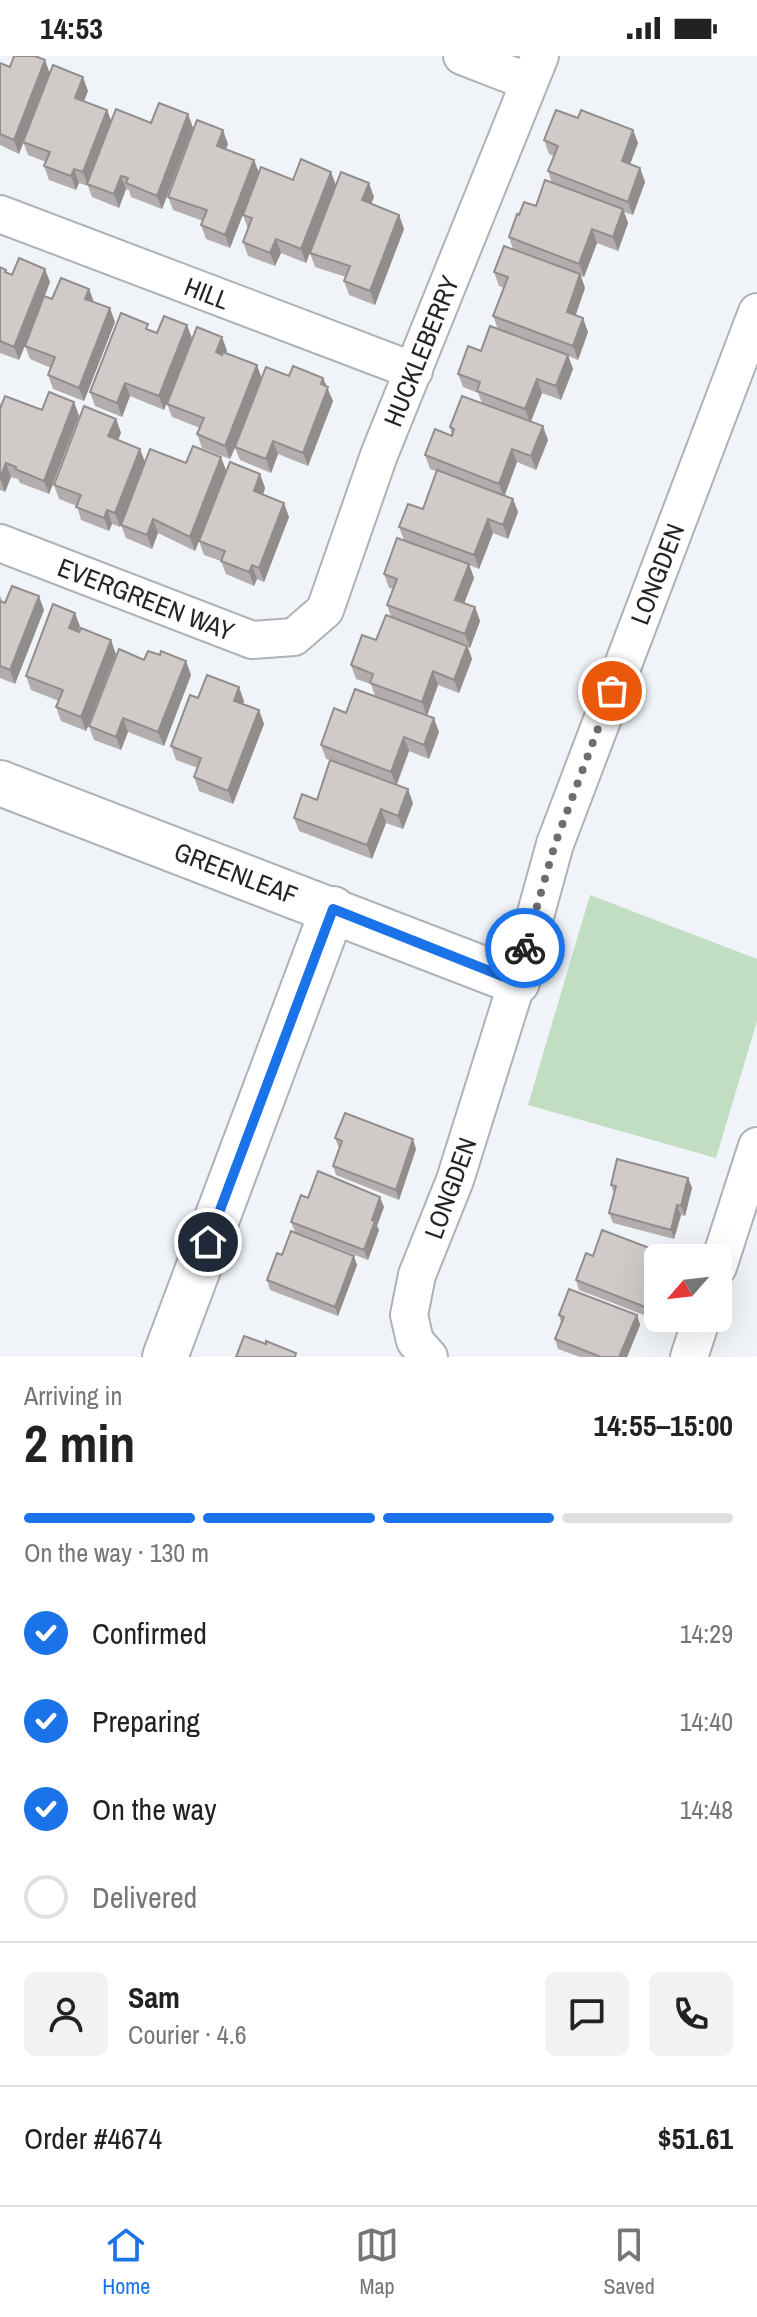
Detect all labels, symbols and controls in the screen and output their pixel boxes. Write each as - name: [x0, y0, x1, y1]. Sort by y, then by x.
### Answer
- text: 14:53: [40, 8, 103, 48]
- street label: HILL: [180, 269, 234, 317]
- street label: HUCKLEBERRY: [375, 270, 467, 432]
- street label: LONGDEN: [622, 519, 692, 629]
- street label: EVERGREEN WAY: [53, 549, 240, 649]
- pin: [578, 657, 646, 725]
- icon: bag: [590, 669, 634, 713]
- street label: GREENLEAF: [169, 834, 303, 912]
- courier: [485, 908, 565, 988]
- icon: bike: [503, 926, 547, 970]
- street label: LONGDEN: [416, 1132, 484, 1244]
- pin: [174, 1208, 242, 1276]
- icon: home: [186, 1220, 230, 1264]
- north arrow: [644, 1244, 732, 1332]
- map controls: [644, 1244, 732, 1332]
- text: Arriving in: [24, 1378, 122, 1413]
- text: 14:55–15:00: [594, 1405, 733, 1445]
- text: 2 min: [24, 1408, 135, 1478]
- text: On the way · 130 m: [24, 1535, 209, 1570]
- icon: check: [24, 1611, 68, 1655]
- text: Confirmed: [92, 1613, 207, 1653]
- text: 14:29: [680, 1616, 733, 1651]
- icon: check: [24, 1699, 68, 1743]
- text: Preparing: [92, 1701, 200, 1741]
- text: 14:40: [680, 1704, 733, 1739]
- icon: check: [24, 1787, 68, 1831]
- text: On the way: [92, 1789, 216, 1829]
- text: 14:48: [680, 1792, 733, 1827]
- text: Delivered: [92, 1877, 197, 1917]
- button: person: [24, 1972, 108, 2056]
- button: chat: [545, 1972, 629, 2056]
- button: phone: [649, 1972, 733, 2056]
- text: Sam: [128, 1977, 180, 2017]
- text: Courier · 4.6: [128, 2017, 247, 2052]
- text: Order #4674: [24, 2118, 162, 2158]
- text: $51.61: [658, 2118, 733, 2158]
- tab: Home: [102, 2223, 150, 2301]
- tab: Map: [355, 2223, 399, 2301]
- tab: Saved: [604, 2223, 655, 2301]

